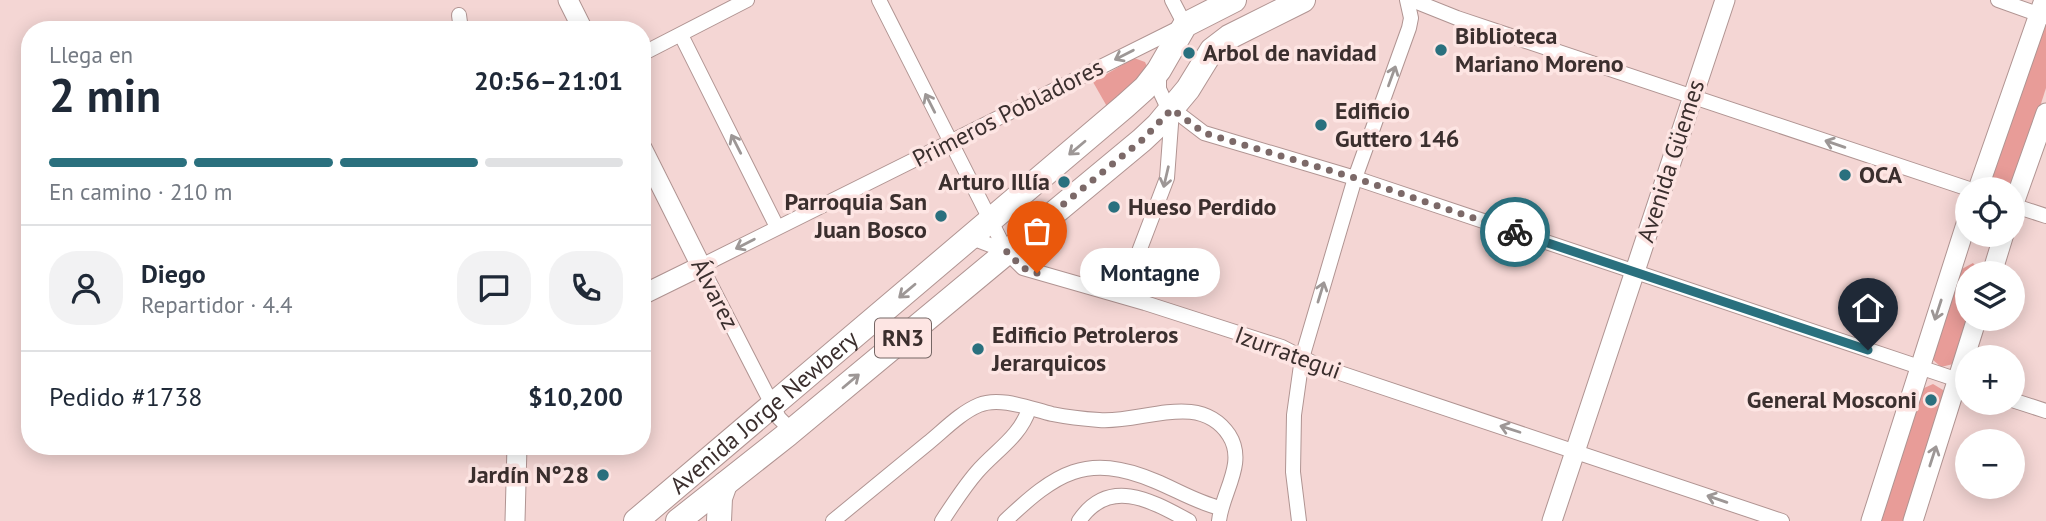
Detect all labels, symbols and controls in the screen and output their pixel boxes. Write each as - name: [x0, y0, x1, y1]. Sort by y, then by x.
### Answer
- place label: Biblioteca Mariano Moreno: [1455, 20, 1624, 79]
- place label: Arbol de navidad: [1203, 37, 1377, 68]
- text: Llega en: [49, 40, 133, 69]
- marker: Biblioteca Mariano Moreno: [1433, 42, 1449, 58]
- marker: Arbol de navidad: [1181, 45, 1197, 61]
- one-way arrow: [1114, 48, 1135, 62]
- street label: Primeros Pobladores: [907, 51, 1108, 174]
- text: 20:56–21:01: [474, 64, 623, 97]
- text: 2 min: [49, 65, 161, 125]
- one-way arrow: [1387, 66, 1399, 88]
- street label: Avenida Güemes: [1630, 76, 1711, 246]
- one-way arrow: [923, 93, 937, 114]
- place label: Edificio Guttero 146: [1335, 95, 1459, 154]
- marker: Edificio Guttero 146: [1313, 117, 1329, 133]
- one-way arrow: [728, 134, 742, 155]
- one-way arrow: [1824, 137, 1846, 150]
- one-way arrow: [1068, 141, 1086, 156]
- place label: OCA: [1859, 159, 1902, 190]
- one-way arrow: [1159, 165, 1172, 188]
- place label: Arturo Illía: [938, 166, 1050, 197]
- marker: OCA: [1837, 167, 1853, 183]
- marker: Arturo Illía: [1056, 174, 1072, 190]
- text: En camino · 210 m: [49, 177, 232, 206]
- map controls: [1955, 177, 2025, 499]
- button: locate: [1955, 177, 2025, 247]
- place label: Parroquia San Juan Bosco: [784, 186, 927, 245]
- place label: Hueso Perdido: [1128, 191, 1277, 222]
- courier: [1480, 197, 1550, 267]
- marker: Hueso Perdido: [1106, 199, 1122, 215]
- pin: [1007, 201, 1067, 273]
- marker: Parroquia San Juan Bosco: [933, 208, 949, 224]
- icon: bag: [1018, 212, 1056, 250]
- icon: bike: [1496, 213, 1534, 251]
- one-way arrow: [735, 237, 755, 251]
- callout: Montagne: [1079, 248, 1219, 298]
- button: person: [49, 251, 123, 325]
- button: chat: [457, 251, 531, 325]
- button: phone: [549, 251, 623, 325]
- street label: Álvarez: [685, 253, 746, 334]
- text: Diego: [141, 257, 206, 290]
- text: Montagne: [1100, 258, 1200, 287]
- button: layers: [1955, 261, 2025, 331]
- pin: [1838, 278, 1898, 350]
- one-way arrow: [1316, 281, 1329, 303]
- one-way arrow: [898, 283, 916, 299]
- icon: home: [1849, 289, 1887, 327]
- text: Repartidor · 4.4: [141, 290, 293, 319]
- one-way arrow: [1931, 298, 1944, 320]
- road number: RN3: [875, 318, 931, 358]
- place label: Edificio Petroleros Jerarquicos: [991, 319, 1178, 378]
- street label: Izurrategui: [1231, 319, 1346, 386]
- street label: Avenida Jorge Newbery: [663, 323, 864, 501]
- marker: Edificio Petroleros Jerarquicos: [970, 341, 986, 357]
- button: +: [1955, 345, 2025, 415]
- one-way arrow: [842, 373, 860, 389]
- text: Pedido #1738: [49, 380, 202, 413]
- text: $10,200: [528, 380, 623, 413]
- place label: General Mosconi: [1747, 384, 1917, 415]
- marker: General Mosconi: [1923, 392, 1939, 408]
- one-way arrow: [1499, 421, 1521, 434]
- button: −: [1955, 429, 2025, 499]
- one-way arrow: [1928, 445, 1941, 467]
- place label: Jardín N°28: [468, 459, 589, 490]
- marker: Jardín N°28: [595, 467, 611, 483]
- one-way arrow: [1707, 492, 1729, 504]

